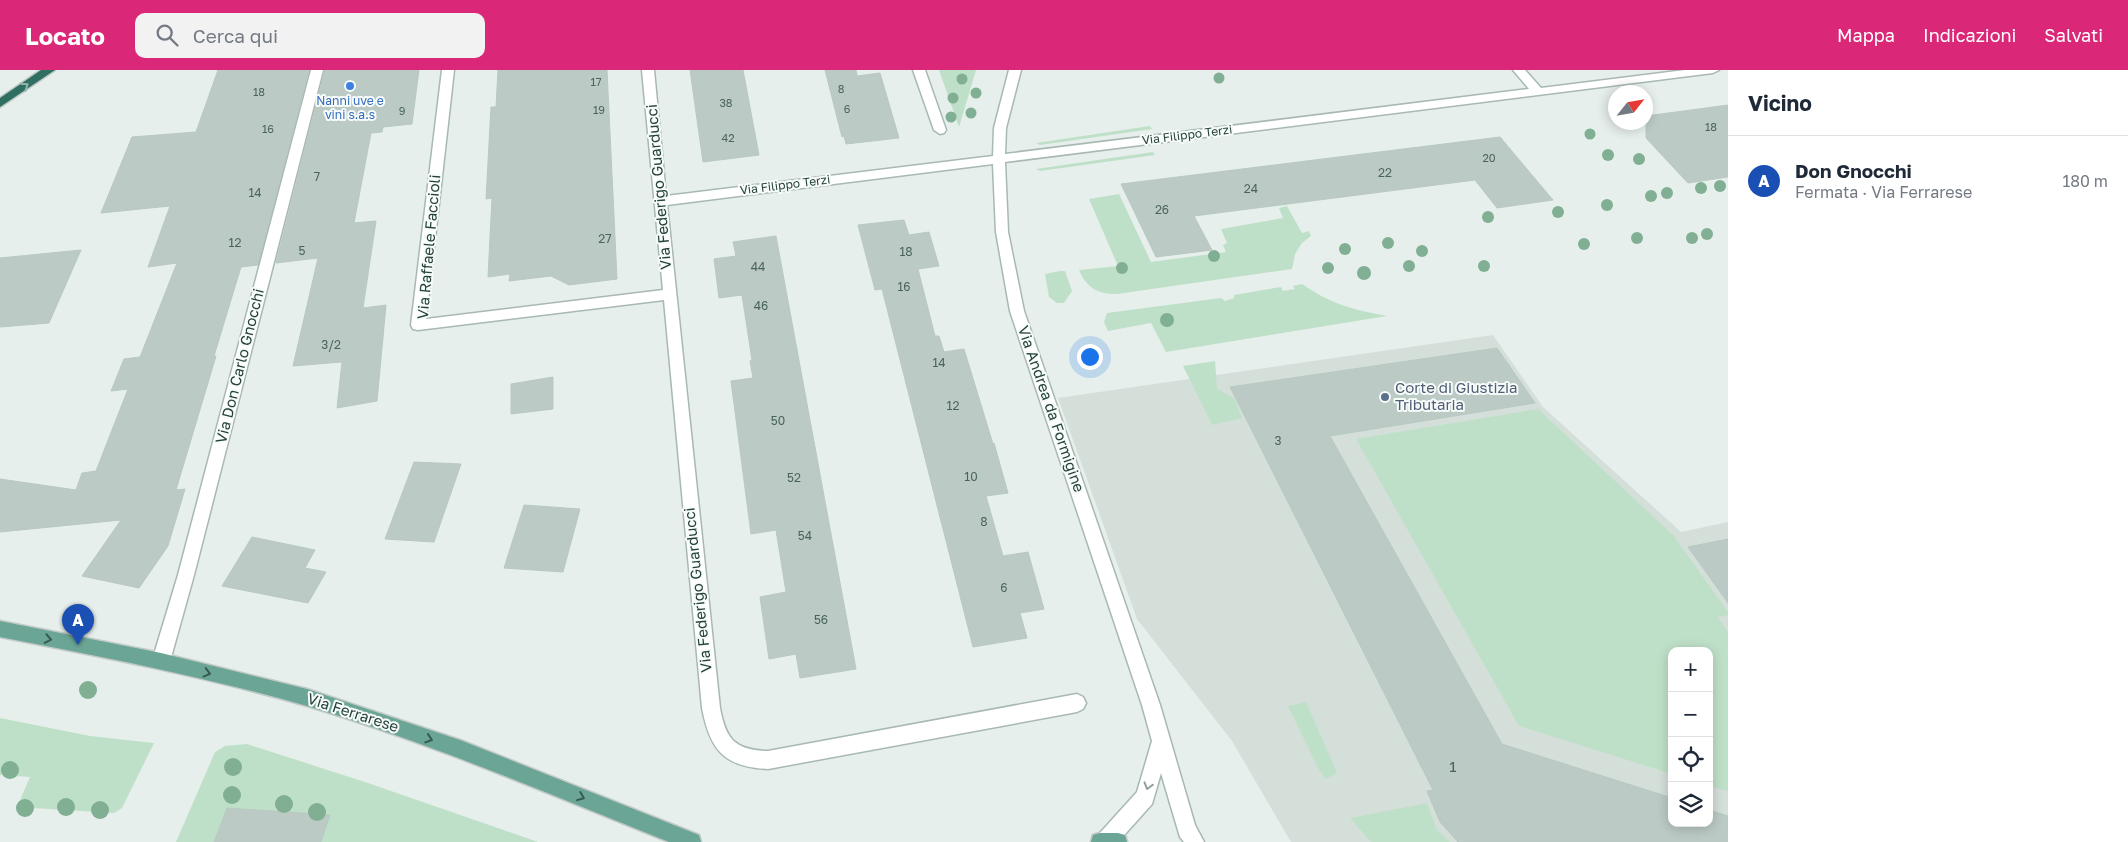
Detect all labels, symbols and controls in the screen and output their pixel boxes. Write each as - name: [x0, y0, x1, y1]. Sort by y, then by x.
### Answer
- search box: [135, 13, 485, 58]
- text: Locato: [25, 21, 105, 50]
- icon: search: [153, 21, 181, 49]
- text: Cerca qui: [193, 24, 278, 47]
- text: Mappa: [1837, 24, 1895, 46]
- text: Indicazioni: [1923, 24, 2016, 46]
- text: Salvati: [2044, 24, 2103, 46]
- house number: 17: [590, 75, 602, 88]
- marker: Nanni uve e vini s.a.s: [344, 80, 356, 92]
- house number: 8: [838, 82, 845, 95]
- one-way arrow: [19, 83, 28, 92]
- house number: 18: [253, 85, 265, 98]
- north arrow: [1608, 85, 1653, 130]
- text: Vicino: [1748, 90, 1812, 116]
- place label: Nanni uve e vini s.a.s: [316, 93, 384, 122]
- house number: 38: [719, 96, 733, 109]
- house number: 6: [844, 102, 851, 115]
- house number: 19: [593, 103, 605, 116]
- house number: 9: [399, 104, 405, 117]
- street label: Via Federigo Guarducci: [642, 104, 674, 271]
- house number: 18: [1705, 120, 1717, 133]
- house number: 16: [262, 122, 274, 135]
- street label: Via Filippo Terzi: [1141, 122, 1233, 147]
- house number: 42: [721, 131, 735, 144]
- house number: 20: [1482, 151, 1496, 164]
- text: Don Gnocchi: [1795, 159, 1912, 182]
- house number: 22: [1378, 165, 1392, 180]
- house number: 7: [314, 169, 320, 184]
- text: A: [1758, 171, 1770, 191]
- text: 180 m: [2062, 171, 2108, 191]
- street label: Via Filippo Terzi: [739, 172, 831, 197]
- street label: Via Raffaele Faccioli: [413, 174, 443, 320]
- house number: 24: [1244, 181, 1258, 196]
- text: Fermata · Via Ferrarese: [1795, 182, 1972, 202]
- house number: 14: [248, 185, 262, 200]
- house number: 26: [1155, 202, 1169, 217]
- house number: 27: [598, 231, 612, 246]
- house number: 12: [229, 235, 241, 250]
- house number: 5: [299, 243, 306, 258]
- house number: 18: [899, 244, 913, 259]
- house number: 44: [751, 259, 765, 274]
- house number: 16: [897, 279, 911, 294]
- street label: Via Don Carlo Gnocchi: [211, 286, 267, 445]
- house number: 46: [754, 298, 768, 313]
- street label: Via Andrea da Formigine: [1015, 323, 1089, 495]
- house number: 3/2: [321, 337, 341, 352]
- your location: [1077, 344, 1103, 370]
- house number: 14: [932, 355, 946, 370]
- place label: Corte di Giustizia Tributaria: [1395, 378, 1518, 413]
- marker: Corte di Giustizia Tributaria: [1379, 391, 1391, 403]
- house number: 12: [947, 398, 959, 413]
- house number: 50: [771, 413, 785, 428]
- house number: 3: [1274, 433, 1282, 448]
- house number: 10: [964, 469, 978, 484]
- house number: 52: [787, 470, 801, 485]
- street label: Via Federigo Guarducci: [679, 507, 715, 674]
- house number: 8: [980, 514, 988, 529]
- house number: 54: [798, 528, 812, 543]
- house number: 6: [1000, 580, 1008, 595]
- pin: A: [62, 604, 94, 645]
- house number: 56: [814, 612, 828, 627]
- one-way arrow: [43, 633, 52, 644]
- map controls: [1668, 647, 1713, 827]
- button: +: [1668, 647, 1713, 692]
- one-way arrow: [202, 667, 210, 677]
- street label: Via Ferrarese: [305, 689, 401, 735]
- button: −: [1668, 692, 1713, 737]
- one-way arrow: [425, 733, 433, 743]
- button: locate: [1668, 737, 1713, 782]
- house number: 1: [1449, 757, 1457, 775]
- one-way arrow: [1144, 781, 1154, 789]
- button: layers: [1668, 782, 1713, 827]
- one-way arrow: [576, 791, 585, 802]

